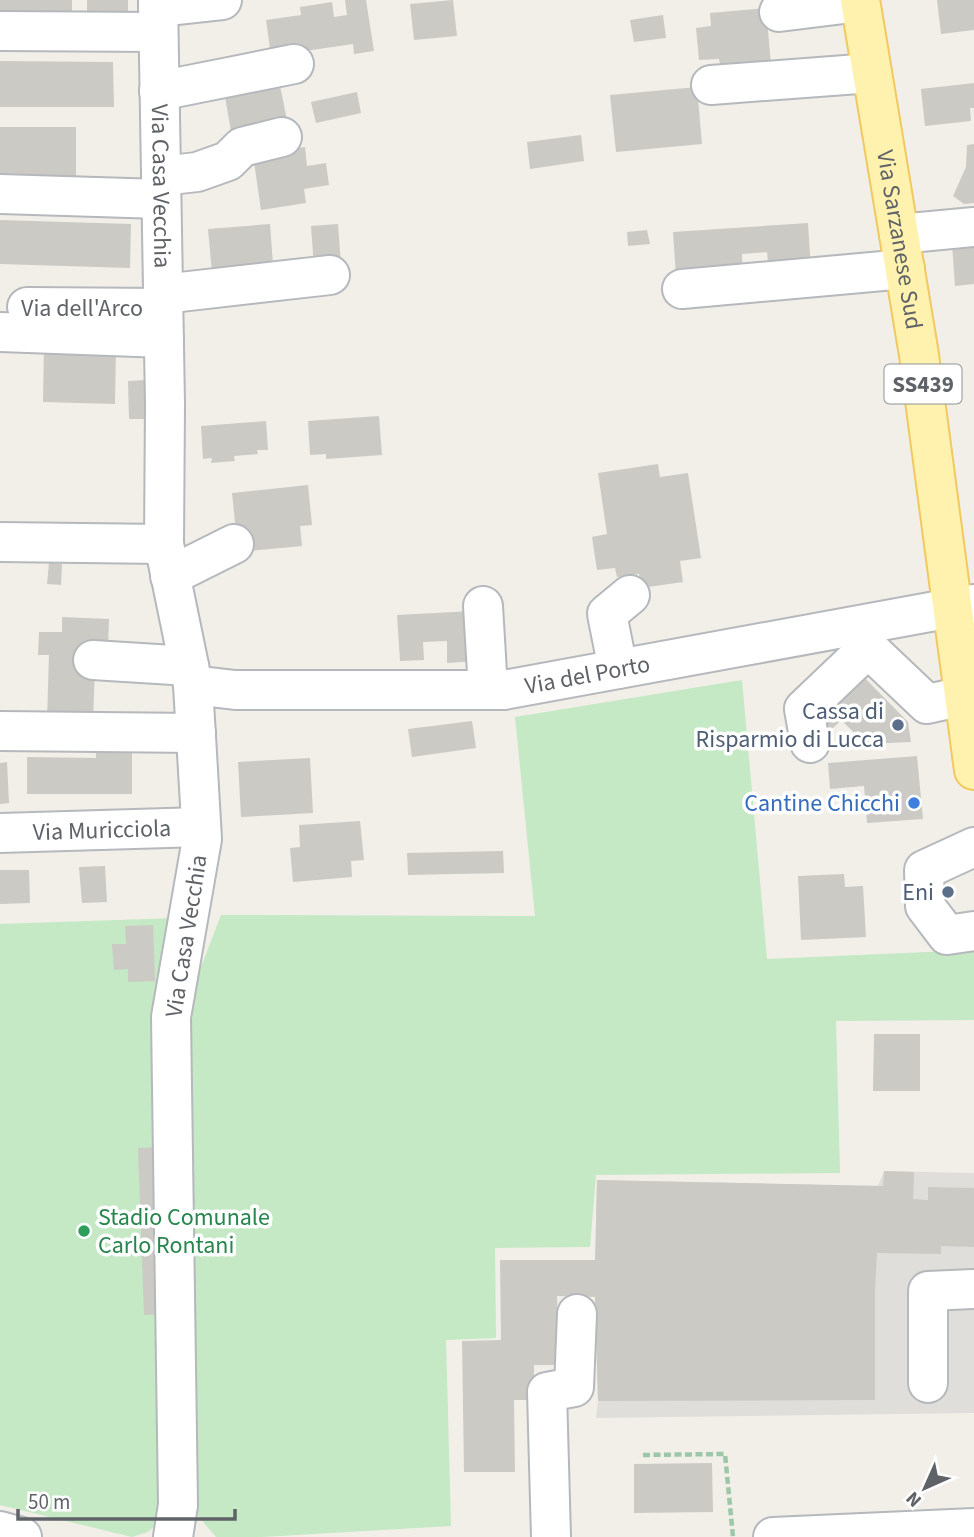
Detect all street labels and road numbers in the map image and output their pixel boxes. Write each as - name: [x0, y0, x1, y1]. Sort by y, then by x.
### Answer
- street label: Via Casa Vecchia: [142, 103, 180, 268]
- street label: Via Sarzanese Sud: [867, 148, 931, 332]
- street label: Via dell'Arco: [21, 291, 143, 326]
- road number: SS439: [884, 364, 962, 404]
- street label: Via del Porto: [522, 647, 653, 704]
- street label: Via Muricciola: [32, 811, 172, 850]
- street label: Via Casa Vecchia: [156, 852, 217, 1020]

